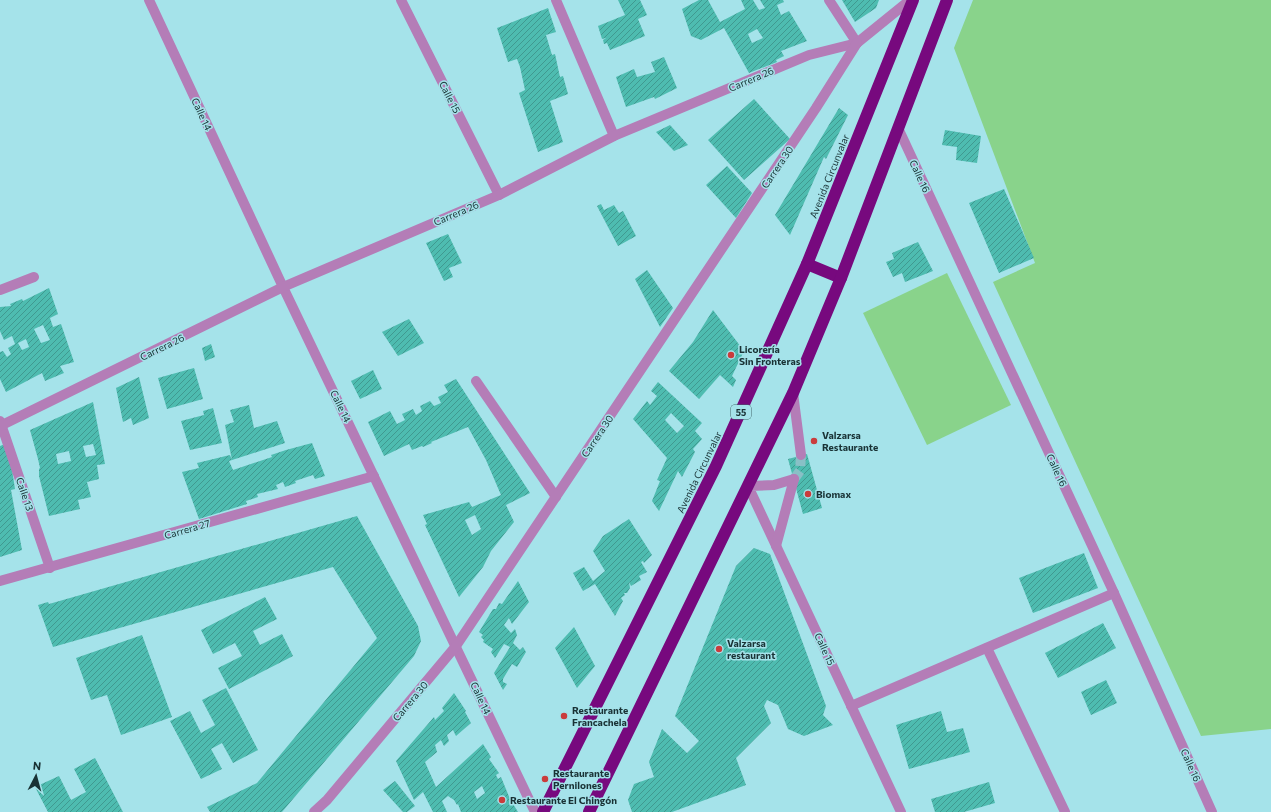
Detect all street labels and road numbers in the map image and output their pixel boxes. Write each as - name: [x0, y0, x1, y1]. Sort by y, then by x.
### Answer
- street label: Carrera 26: [727, 64, 775, 94]
- street label: Calle 15: [437, 79, 463, 115]
- street label: Calle 14: [189, 96, 215, 132]
- street label: Avenida Circunvalar: [807, 132, 851, 220]
- street label: Carrera 30: [758, 144, 796, 190]
- street label: Calle 16: [907, 158, 933, 194]
- street label: Carrera 26: [432, 198, 480, 228]
- street label: Carrera 26: [138, 331, 186, 363]
- street label: Calle 14: [328, 388, 354, 424]
- road number: 55: [731, 405, 751, 419]
- street label: Carrera 30: [578, 413, 616, 459]
- street label: Avenida Circunvalar: [674, 429, 724, 515]
- street label: Calle 16: [1044, 452, 1070, 488]
- street label: Calle 13: [14, 476, 36, 512]
- street label: Carrera 27: [163, 517, 211, 541]
- street label: Calle 15: [812, 631, 838, 667]
- street label: Carrera 30: [390, 679, 430, 723]
- street label: Calle 14: [468, 680, 494, 716]
- street label: Calle 16: [1178, 747, 1204, 783]

